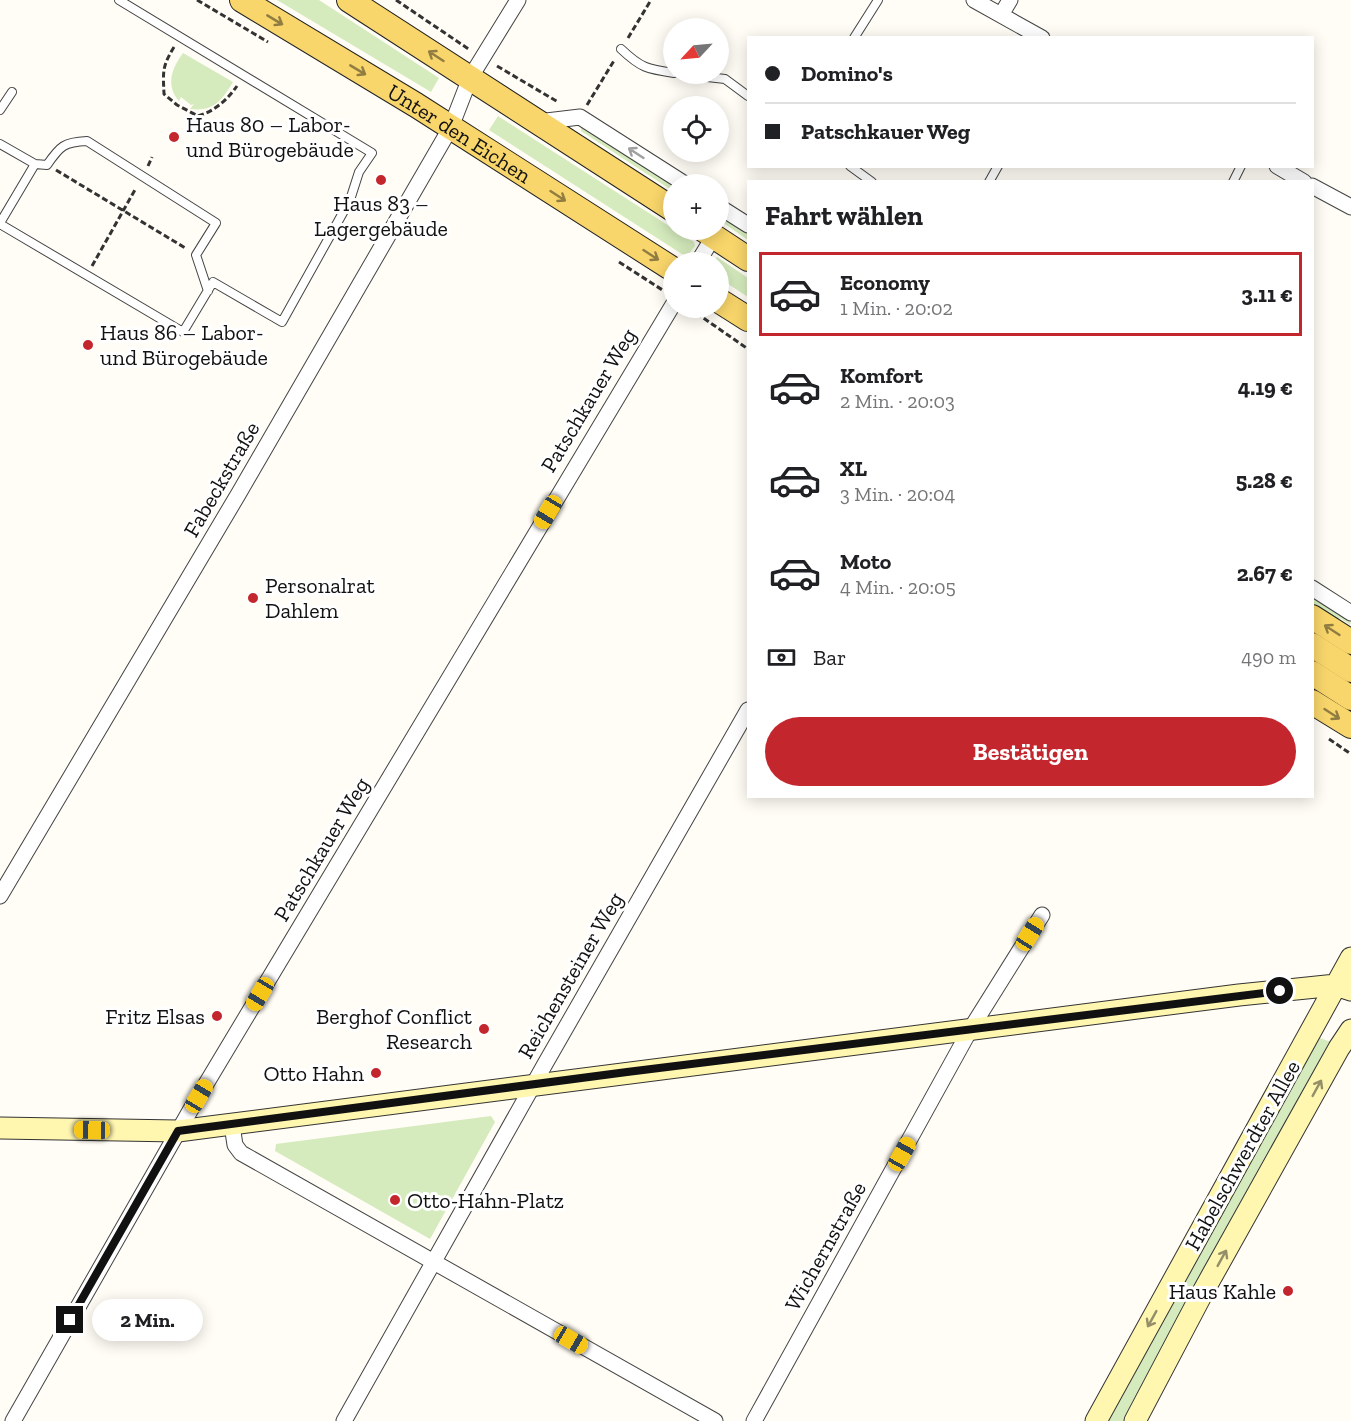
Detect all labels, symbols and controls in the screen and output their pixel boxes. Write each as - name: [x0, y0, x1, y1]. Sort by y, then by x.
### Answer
- one-way arrow: [266, 14, 283, 26]
- north arrow: [663, 18, 729, 84]
- map controls: [663, 18, 729, 318]
- one-way arrow: [428, 50, 444, 62]
- text: Domino's: [801, 60, 893, 87]
- one-way arrow: [349, 64, 366, 76]
- street label: Unter den Eichen: [383, 78, 536, 189]
- button: locate: [663, 96, 729, 162]
- place label: Haus 80 – Labor- und Bürogebäude: [186, 111, 354, 163]
- text: Patschkauer Weg: [801, 118, 970, 145]
- marker: Haus 80 – Labor- und Bürogebäude: [167, 130, 181, 144]
- one-way arrow: [628, 147, 645, 159]
- marker: Haus 83 – Lagergebäude: [374, 173, 388, 187]
- button: +: [663, 174, 729, 240]
- one-way arrow: [550, 189, 567, 202]
- place label: Haus 83 – Lagergebäude: [314, 190, 448, 242]
- text: Fahrt wählen: [765, 200, 923, 232]
- one-way arrow: [642, 249, 659, 262]
- button: −: [663, 252, 729, 318]
- icon: car: [768, 267, 822, 321]
- text: Economy: [840, 269, 930, 296]
- text: 3.11 €: [1241, 281, 1293, 308]
- text: 1 Min. · 20:02: [840, 296, 953, 320]
- place label: Haus 86 – Labor- und Bürogebäude: [100, 319, 268, 371]
- street label: Patschkauer Weg: [535, 323, 642, 477]
- marker: Haus 86 – Labor- und Bürogebäude: [81, 338, 95, 352]
- icon: car: [768, 360, 822, 414]
- text: Komfort: [840, 362, 923, 389]
- text: 4.19 €: [1238, 374, 1293, 401]
- text: 2 Min. · 20:03: [840, 389, 955, 413]
- street label: Fabeckstraße: [178, 417, 265, 542]
- icon: car: [768, 453, 822, 507]
- text: XL: [840, 455, 867, 482]
- text: 5.28 €: [1236, 467, 1293, 494]
- text: 3 Min. · 20:04: [840, 482, 955, 506]
- car: [531, 492, 565, 532]
- icon: car: [768, 546, 822, 600]
- text: Moto: [840, 548, 891, 575]
- text: 2.67 €: [1237, 560, 1293, 587]
- place label: Personalrat Dahlem: [265, 572, 376, 624]
- text: 4 Min. · 20:05: [840, 575, 956, 599]
- marker: Personalrat Dahlem: [246, 591, 260, 605]
- one-way arrow: [1324, 623, 1341, 635]
- icon: cash: [765, 641, 798, 674]
- text: Bar: [813, 644, 846, 671]
- text: 490 m: [1241, 645, 1296, 669]
- one-way arrow: [1323, 708, 1340, 720]
- button: Bestätigen: [765, 717, 1296, 786]
- street label: Patschkauer Weg: [268, 772, 375, 926]
- street label: Reichensteiner Weg: [512, 887, 629, 1063]
- car: [1013, 914, 1047, 954]
- car: [243, 974, 277, 1014]
- route start: [1266, 977, 1293, 1004]
- place label: Fritz Elsas: [105, 1003, 205, 1030]
- place label: Berghof Conflict Research: [316, 1003, 473, 1055]
- marker: Fritz Elsas: [210, 1009, 224, 1023]
- marker: Berghof Conflict Research: [477, 1022, 491, 1036]
- street label: Habelschwerdter Allee: [1179, 1055, 1306, 1255]
- place label: Otto Hahn: [263, 1060, 364, 1087]
- marker: Otto Hahn: [369, 1066, 383, 1080]
- car: [182, 1076, 216, 1116]
- one-way arrow: [1311, 1080, 1323, 1097]
- car: [74, 1121, 110, 1139]
- car: [885, 1134, 919, 1174]
- street label: Wichernstraße: [779, 1177, 872, 1315]
- place label: Otto-Hahn-Platz: [407, 1187, 564, 1214]
- marker: Otto-Hahn-Platz: [388, 1193, 402, 1207]
- one-way arrow: [1217, 1250, 1228, 1268]
- place label: Haus Kahle: [1169, 1278, 1276, 1305]
- marker: Haus Kahle: [1281, 1284, 1295, 1298]
- callout: 2 Min.: [91, 1299, 202, 1341]
- route end: [56, 1306, 83, 1333]
- text: 2 Min.: [120, 1308, 175, 1332]
- one-way arrow: [1146, 1310, 1157, 1328]
- car: [551, 1323, 591, 1357]

